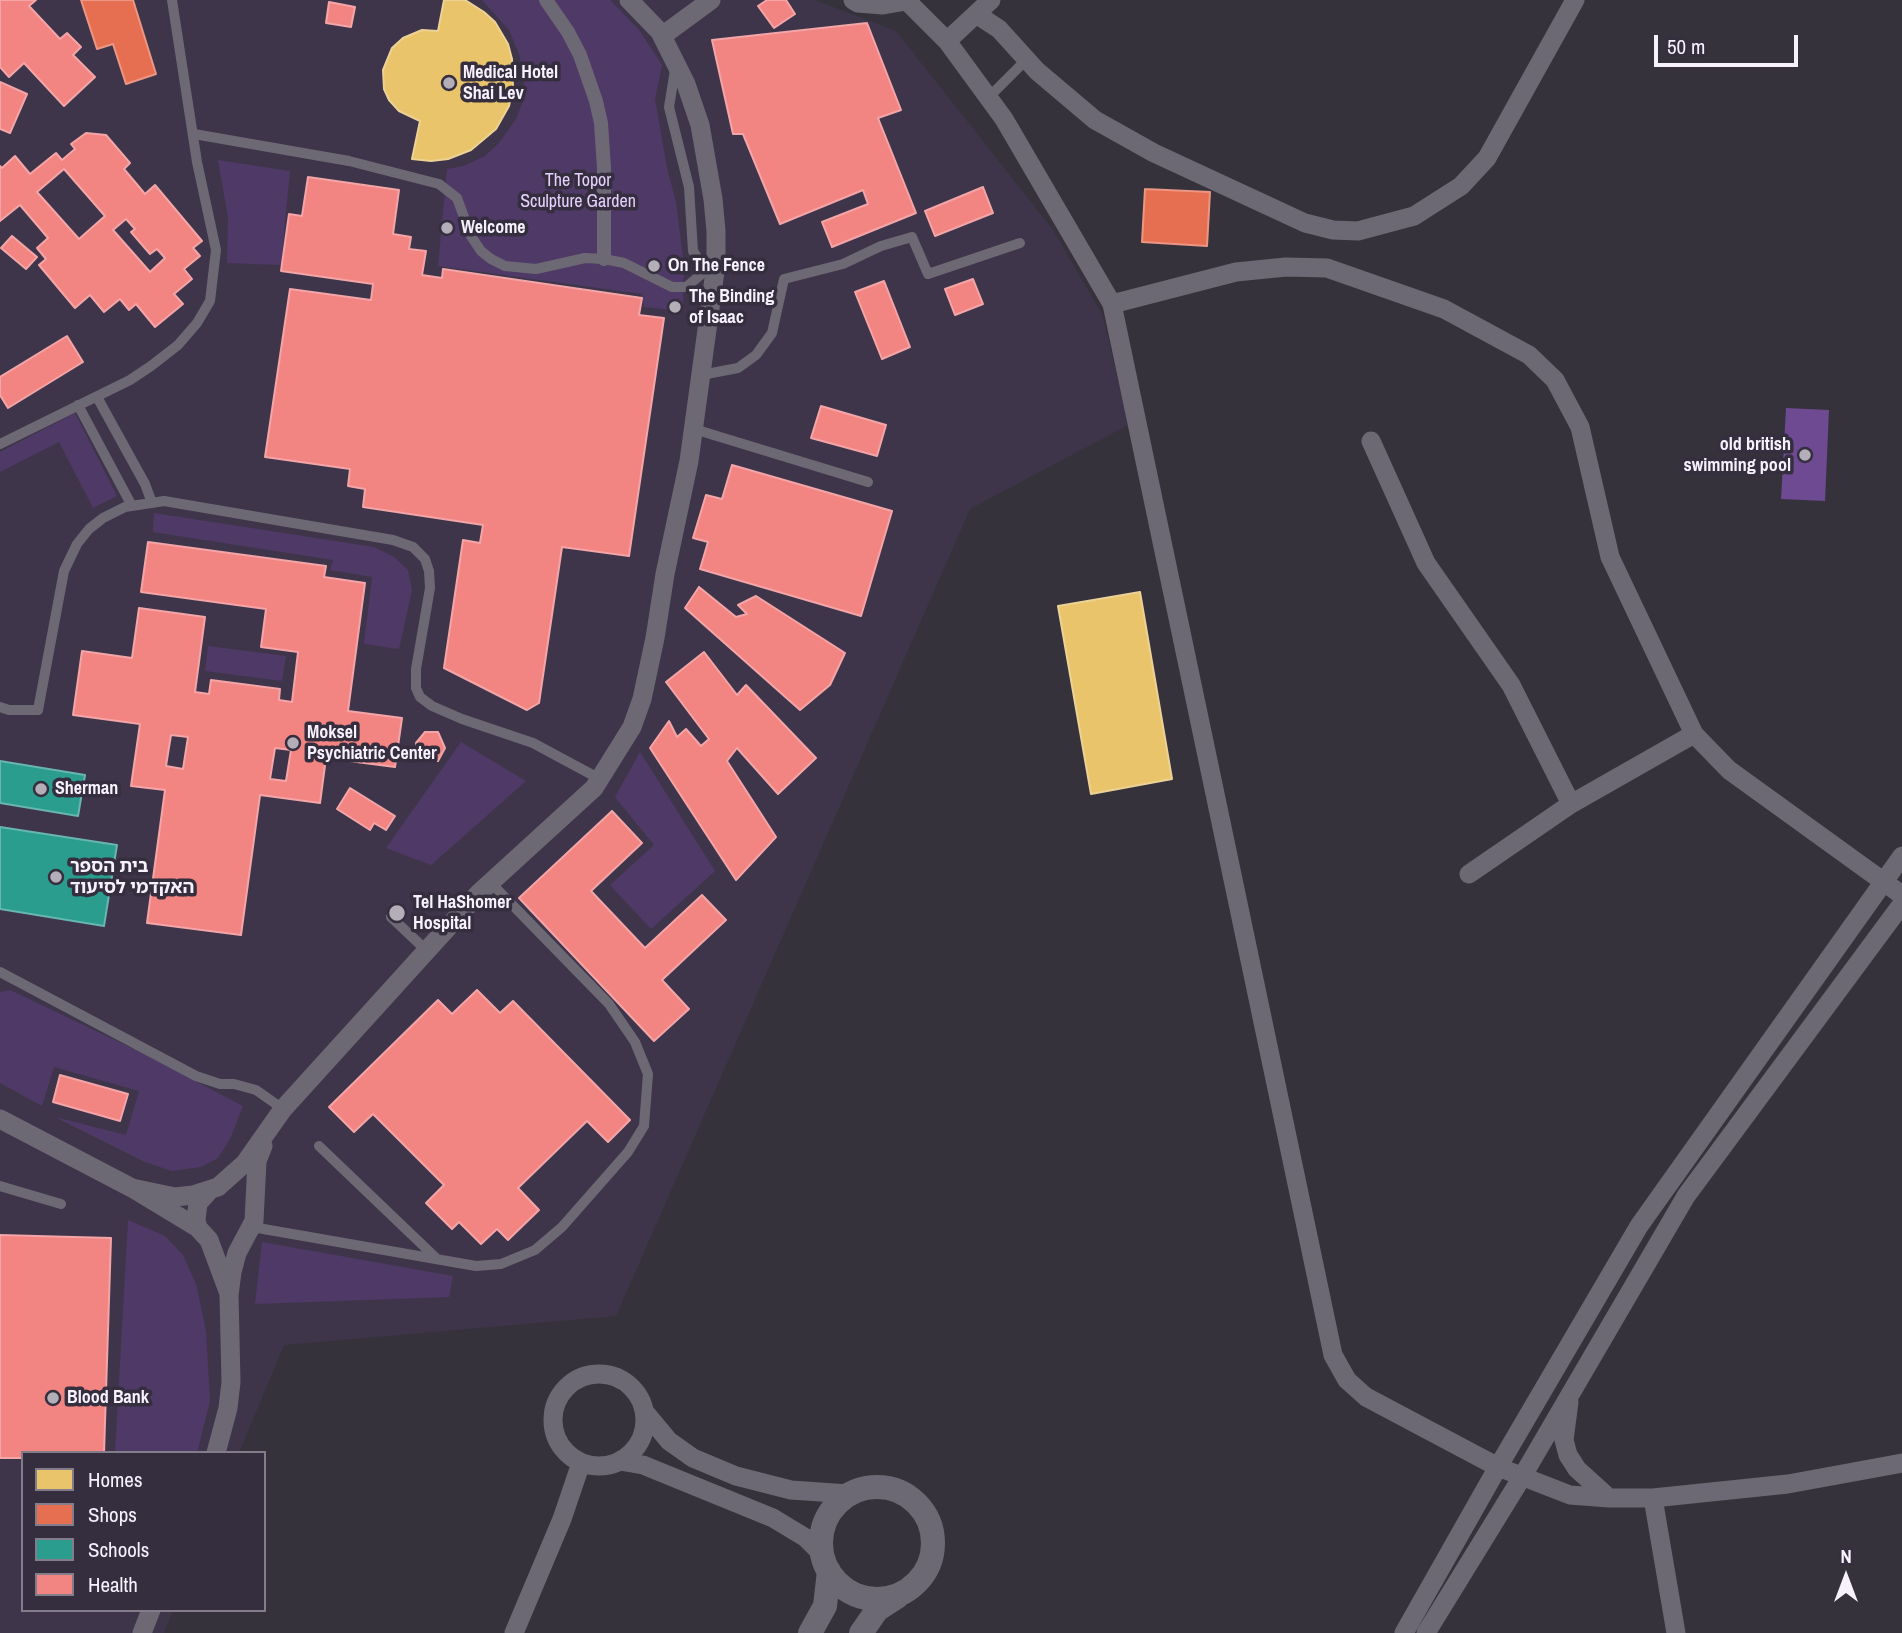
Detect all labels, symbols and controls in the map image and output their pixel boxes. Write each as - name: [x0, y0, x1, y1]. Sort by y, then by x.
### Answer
- scale bar: [1657, 21, 1800, 65]
- text: 50 m: [1667, 32, 1705, 61]
- place label: Medical Hotel Shai Lev: [463, 62, 558, 104]
- marker: Medical Hotel Shai Lev: [441, 75, 457, 91]
- park label: The Topor Sculpture Garden: [520, 170, 636, 212]
- place label: Welcome: [461, 217, 526, 239]
- marker: Welcome: [439, 220, 455, 236]
- place label: On The Fence: [668, 255, 765, 277]
- marker: On The Fence: [646, 258, 662, 274]
- place label: The Binding of Isaac: [689, 286, 774, 328]
- marker: The Binding of Isaac: [667, 299, 683, 315]
- place label: old british swimming pool: [1684, 434, 1791, 476]
- marker: old british swimming pool: [1797, 447, 1813, 463]
- place label: Moksel Psychiatric Center: [307, 722, 437, 764]
- marker: Moksel Psychiatric Center: [285, 735, 301, 751]
- place label: Sherman: [55, 778, 118, 800]
- marker: Sherman: [33, 781, 49, 797]
- place label: בית הספר האקדמי לסיעוד: [70, 856, 194, 898]
- marker: בית הספר האקדמי לסיעוד: [48, 869, 64, 885]
- place label: Tel HaShomer Hospital: [413, 892, 511, 934]
- marker: Tel HaShomer Hospital: [387, 903, 407, 923]
- place label: Blood Bank: [67, 1387, 149, 1409]
- marker: Blood Bank: [45, 1390, 61, 1406]
- legend: [21, 1451, 266, 1612]
- text: Homes: [88, 1465, 143, 1494]
- text: Shops: [88, 1500, 137, 1529]
- text: Schools: [88, 1535, 149, 1564]
- north arrow: [1811, 1542, 1881, 1612]
- text: N: [1840, 1543, 1852, 1569]
- text: Health: [88, 1570, 138, 1599]

